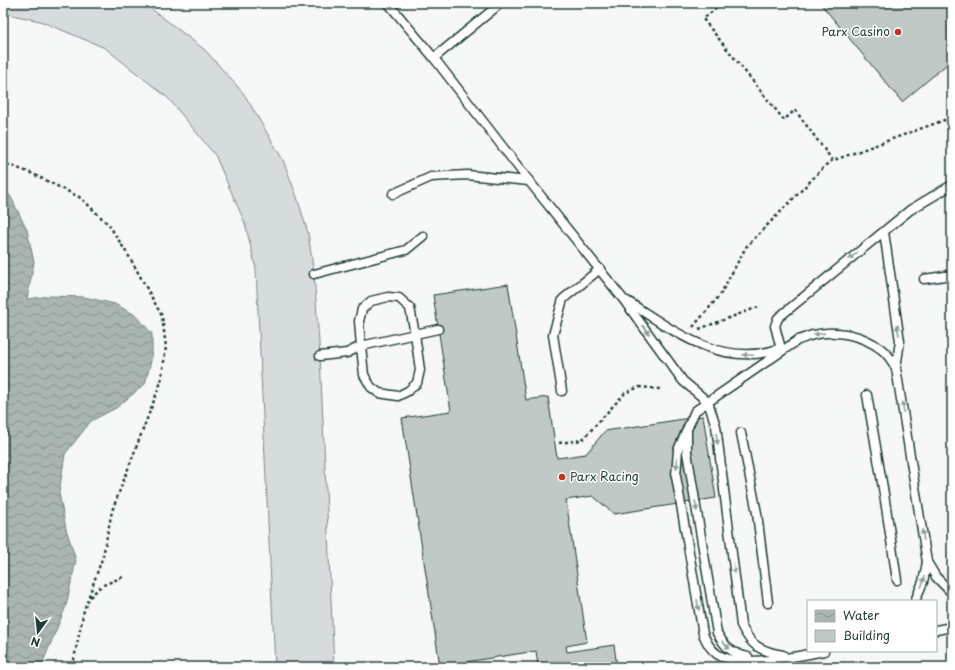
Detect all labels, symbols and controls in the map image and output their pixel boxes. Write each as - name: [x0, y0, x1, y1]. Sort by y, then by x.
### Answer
- place label: Parx Casino: [821, 22, 890, 40]
- marker: Parx Casino: [893, 27, 903, 37]
- one-way arrow: [848, 252, 859, 261]
- one-way arrow: [895, 324, 901, 336]
- one-way arrow: [642, 325, 650, 335]
- one-way arrow: [813, 331, 825, 337]
- one-way arrow: [742, 351, 754, 358]
- one-way arrow: [899, 401, 905, 413]
- one-way arrow: [714, 433, 721, 445]
- one-way arrow: [674, 457, 681, 469]
- place label: Parx Racing: [570, 467, 639, 485]
- marker: Parx Racing: [557, 472, 567, 482]
- one-way arrow: [693, 500, 699, 512]
- one-way arrow: [920, 529, 926, 541]
- one-way arrow: [731, 562, 737, 574]
- one-way arrow: [920, 576, 926, 588]
- one-way arrow: [695, 599, 701, 611]
- legend: [807, 600, 937, 652]
- text: Water: [843, 606, 880, 624]
- north arrow: [18, 612, 58, 652]
- text: Building: [843, 626, 890, 644]
- text: N: [29, 633, 42, 651]
- one-way arrow: [721, 640, 730, 650]

